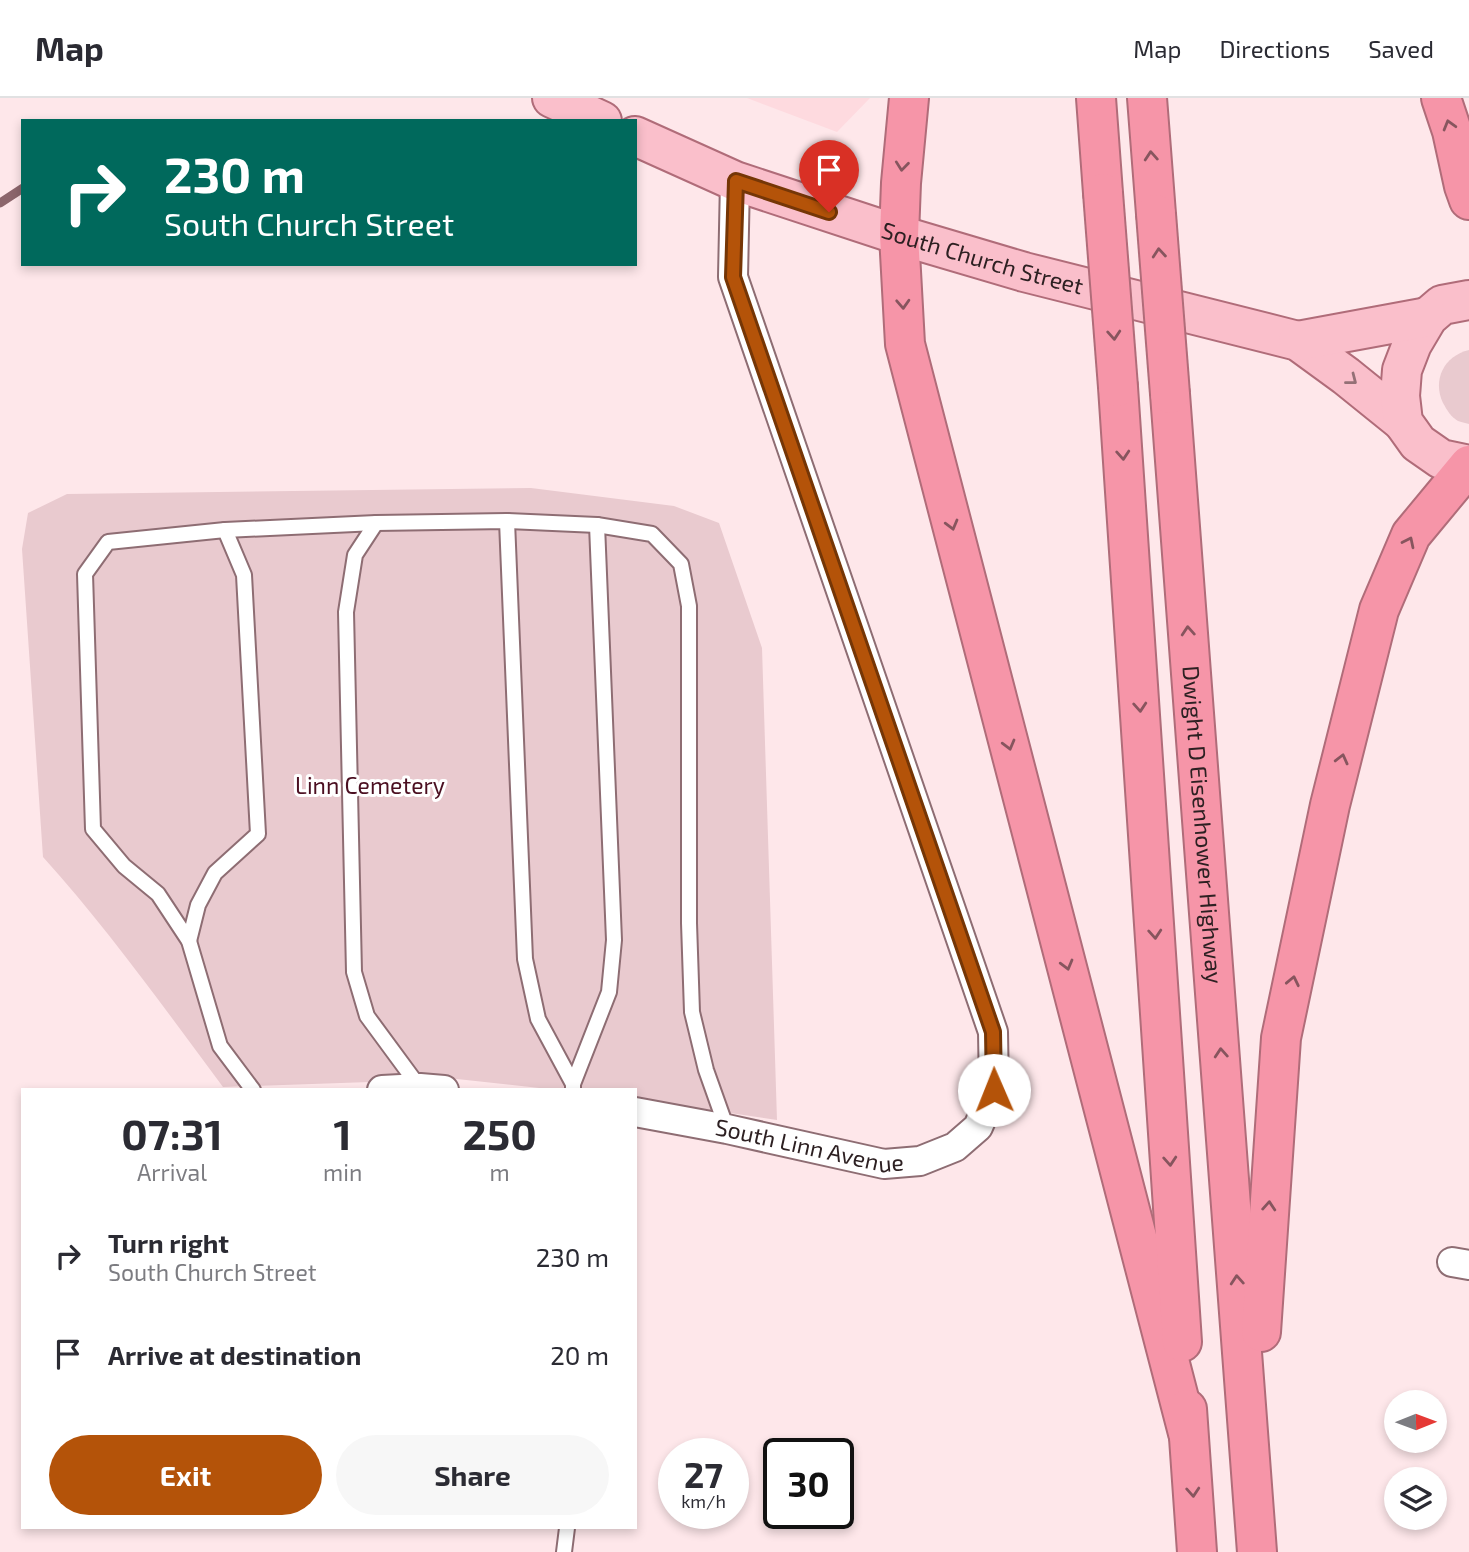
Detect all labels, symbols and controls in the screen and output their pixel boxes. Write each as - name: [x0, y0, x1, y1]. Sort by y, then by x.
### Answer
- text: Map: [35, 28, 104, 68]
- text: Map: [1133, 34, 1181, 63]
- text: Directions: [1219, 34, 1330, 63]
- text: Saved: [1368, 34, 1434, 63]
- one-way arrow: [1443, 119, 1458, 131]
- pin: [799, 140, 859, 212]
- text: 230 m: [164, 144, 305, 203]
- icon: right: [49, 147, 140, 238]
- one-way arrow: [1144, 150, 1159, 161]
- icon: arrive: [810, 151, 848, 189]
- one-way arrow: [895, 160, 910, 172]
- text: South Church Street: [164, 204, 454, 242]
- street label: South Church Street: [878, 215, 1087, 299]
- one-way arrow: [1152, 247, 1167, 258]
- one-way arrow: [895, 298, 910, 309]
- one-way arrow: [1106, 329, 1121, 340]
- one-way arrow: [1344, 372, 1356, 385]
- one-way arrow: [1115, 450, 1130, 461]
- one-way arrow: [944, 519, 958, 531]
- one-way arrow: [1400, 537, 1414, 549]
- one-way arrow: [1181, 625, 1196, 636]
- street label: Dwight D Eisenhower Highway: [1177, 665, 1229, 985]
- one-way arrow: [1132, 702, 1147, 713]
- one-way arrow: [1001, 739, 1015, 751]
- one-way arrow: [1334, 753, 1348, 765]
- park label: Linn Cemetery: [295, 771, 445, 799]
- one-way arrow: [1147, 929, 1162, 940]
- one-way arrow: [1059, 959, 1073, 971]
- one-way arrow: [1285, 975, 1300, 987]
- one-way arrow: [1213, 1047, 1228, 1058]
- position arrow: [957, 1053, 1031, 1127]
- text: 07:31: [121, 1108, 223, 1158]
- text: 1: [334, 1108, 352, 1158]
- text: 250: [463, 1108, 537, 1158]
- street label: South Linn Avenue: [713, 1112, 905, 1177]
- one-way arrow: [1162, 1156, 1177, 1167]
- text: Arrival: [137, 1158, 207, 1186]
- text: min: [323, 1158, 362, 1186]
- text: m: [490, 1158, 510, 1186]
- one-way arrow: [1262, 1201, 1277, 1212]
- text: Turn right: [108, 1227, 229, 1258]
- icon: right: [49, 1237, 87, 1275]
- text: 230 m: [536, 1241, 609, 1272]
- text: South Church Street: [108, 1258, 317, 1286]
- one-way arrow: [1230, 1274, 1245, 1285]
- icon: arrive: [49, 1335, 87, 1373]
- text: Arrive at destination: [108, 1339, 361, 1370]
- text: 20 m: [550, 1339, 609, 1370]
- north arrow: [1384, 1390, 1447, 1452]
- map controls: [1384, 1390, 1447, 1530]
- button: Exit: [49, 1435, 322, 1515]
- button: Share: [336, 1435, 609, 1515]
- speed limit sign: 30: [763, 1438, 854, 1529]
- text: 27: [684, 1453, 723, 1495]
- button: layers: [1384, 1467, 1447, 1530]
- one-way arrow: [1185, 1487, 1200, 1498]
- text: km/h: [681, 1490, 726, 1512]

